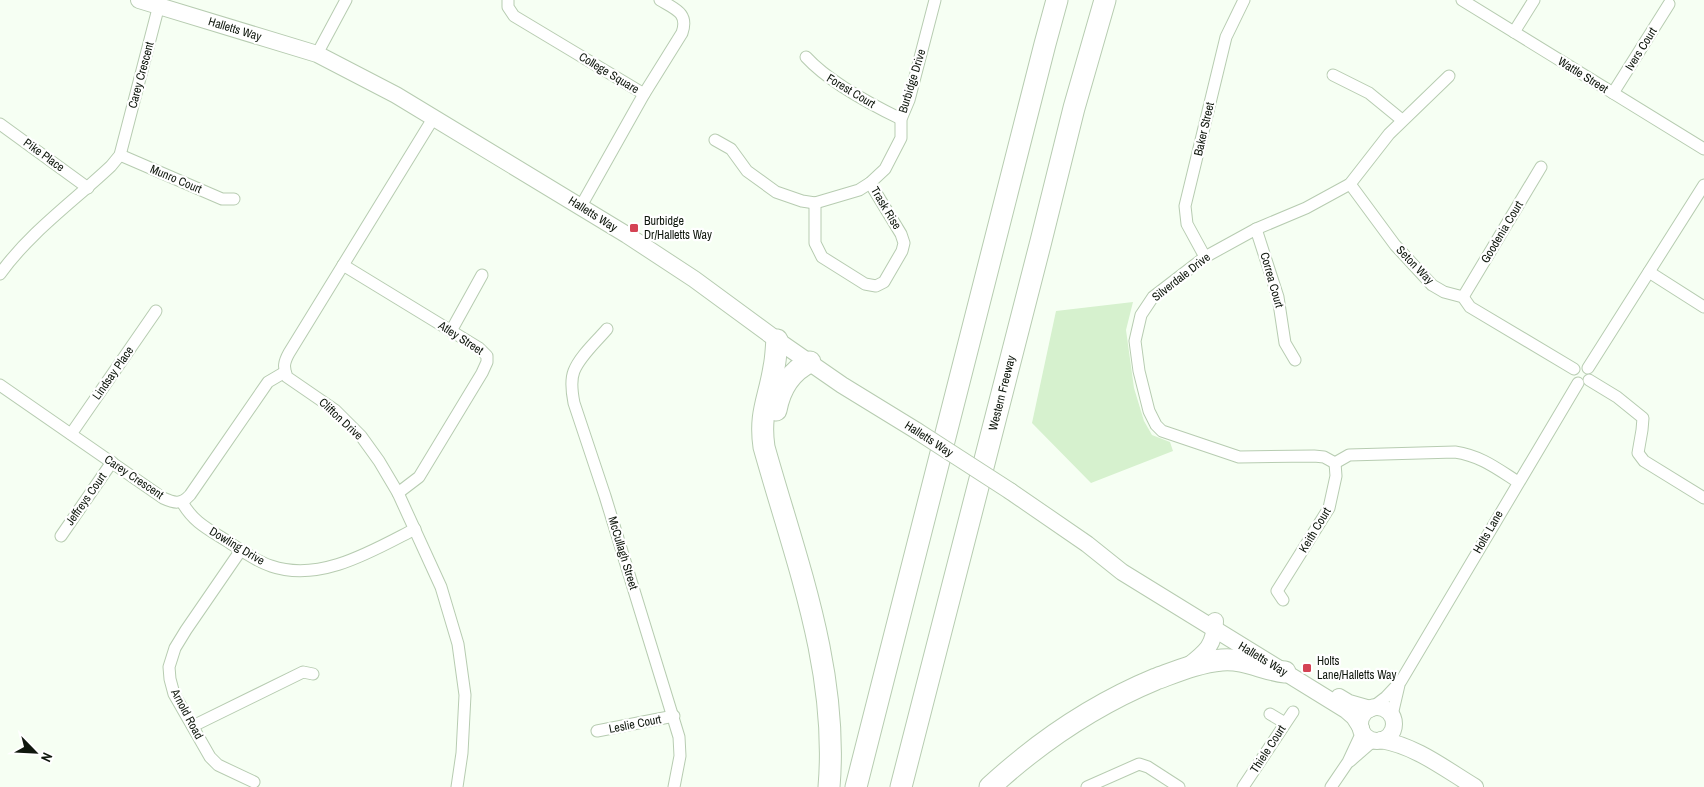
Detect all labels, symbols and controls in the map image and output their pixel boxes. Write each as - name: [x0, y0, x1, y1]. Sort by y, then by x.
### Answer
- street label: Halletts Way: [206, 13, 264, 45]
- street label: Ivers Court: [1621, 24, 1661, 74]
- street label: Carey Crescent: [124, 40, 158, 110]
- street label: Burbidge Drive: [895, 47, 929, 115]
- street label: College Square: [576, 49, 642, 97]
- street label: Wattle Street: [1555, 53, 1611, 97]
- street label: Forest Court: [824, 70, 879, 112]
- street label: Baker Street: [1190, 100, 1218, 157]
- street label: Pike Place: [20, 135, 68, 175]
- street label: Munro Court: [148, 161, 205, 197]
- street label: Trask Rise: [867, 184, 905, 232]
- street label: Halletts Way: [565, 193, 621, 235]
- street label: Goodenia Court: [1477, 198, 1527, 266]
- place label: Burbidge Dr/Halletts Way: [644, 213, 712, 243]
- marker: Burbidge Dr/Halletts Way: [628, 222, 640, 234]
- street label: Seton Way: [1393, 242, 1437, 288]
- street label: Silverdale Drive: [1148, 249, 1214, 305]
- street label: Correa Court: [1256, 250, 1288, 310]
- street label: Atley Street: [434, 317, 487, 359]
- street label: Lindsay Place: [89, 343, 137, 403]
- street label: Western Freeway: [985, 354, 1019, 432]
- street label: Clifton Drive: [316, 395, 366, 443]
- street label: Halletts Way: [902, 417, 956, 461]
- street label: Carey Crescent: [101, 451, 167, 503]
- street label: Jeffreys Court: [62, 469, 110, 529]
- street label: Keith Court: [1295, 504, 1335, 555]
- street label: Holts Lane: [1469, 508, 1507, 556]
- street label: McCullagh Street: [604, 515, 642, 592]
- street label: Dowling Drive: [206, 523, 268, 569]
- street label: Halletts Way: [1235, 638, 1291, 680]
- place label: Holts Lane/Halletts Way: [1317, 653, 1397, 683]
- marker: Holts Lane/Halletts Way: [1301, 662, 1313, 674]
- street label: Arnold Road: [167, 685, 207, 742]
- street label: Leslie Court: [607, 711, 663, 737]
- street label: Thiele Court: [1247, 722, 1290, 776]
- north arrow: [10, 727, 60, 777]
- text: N: [37, 750, 57, 765]

